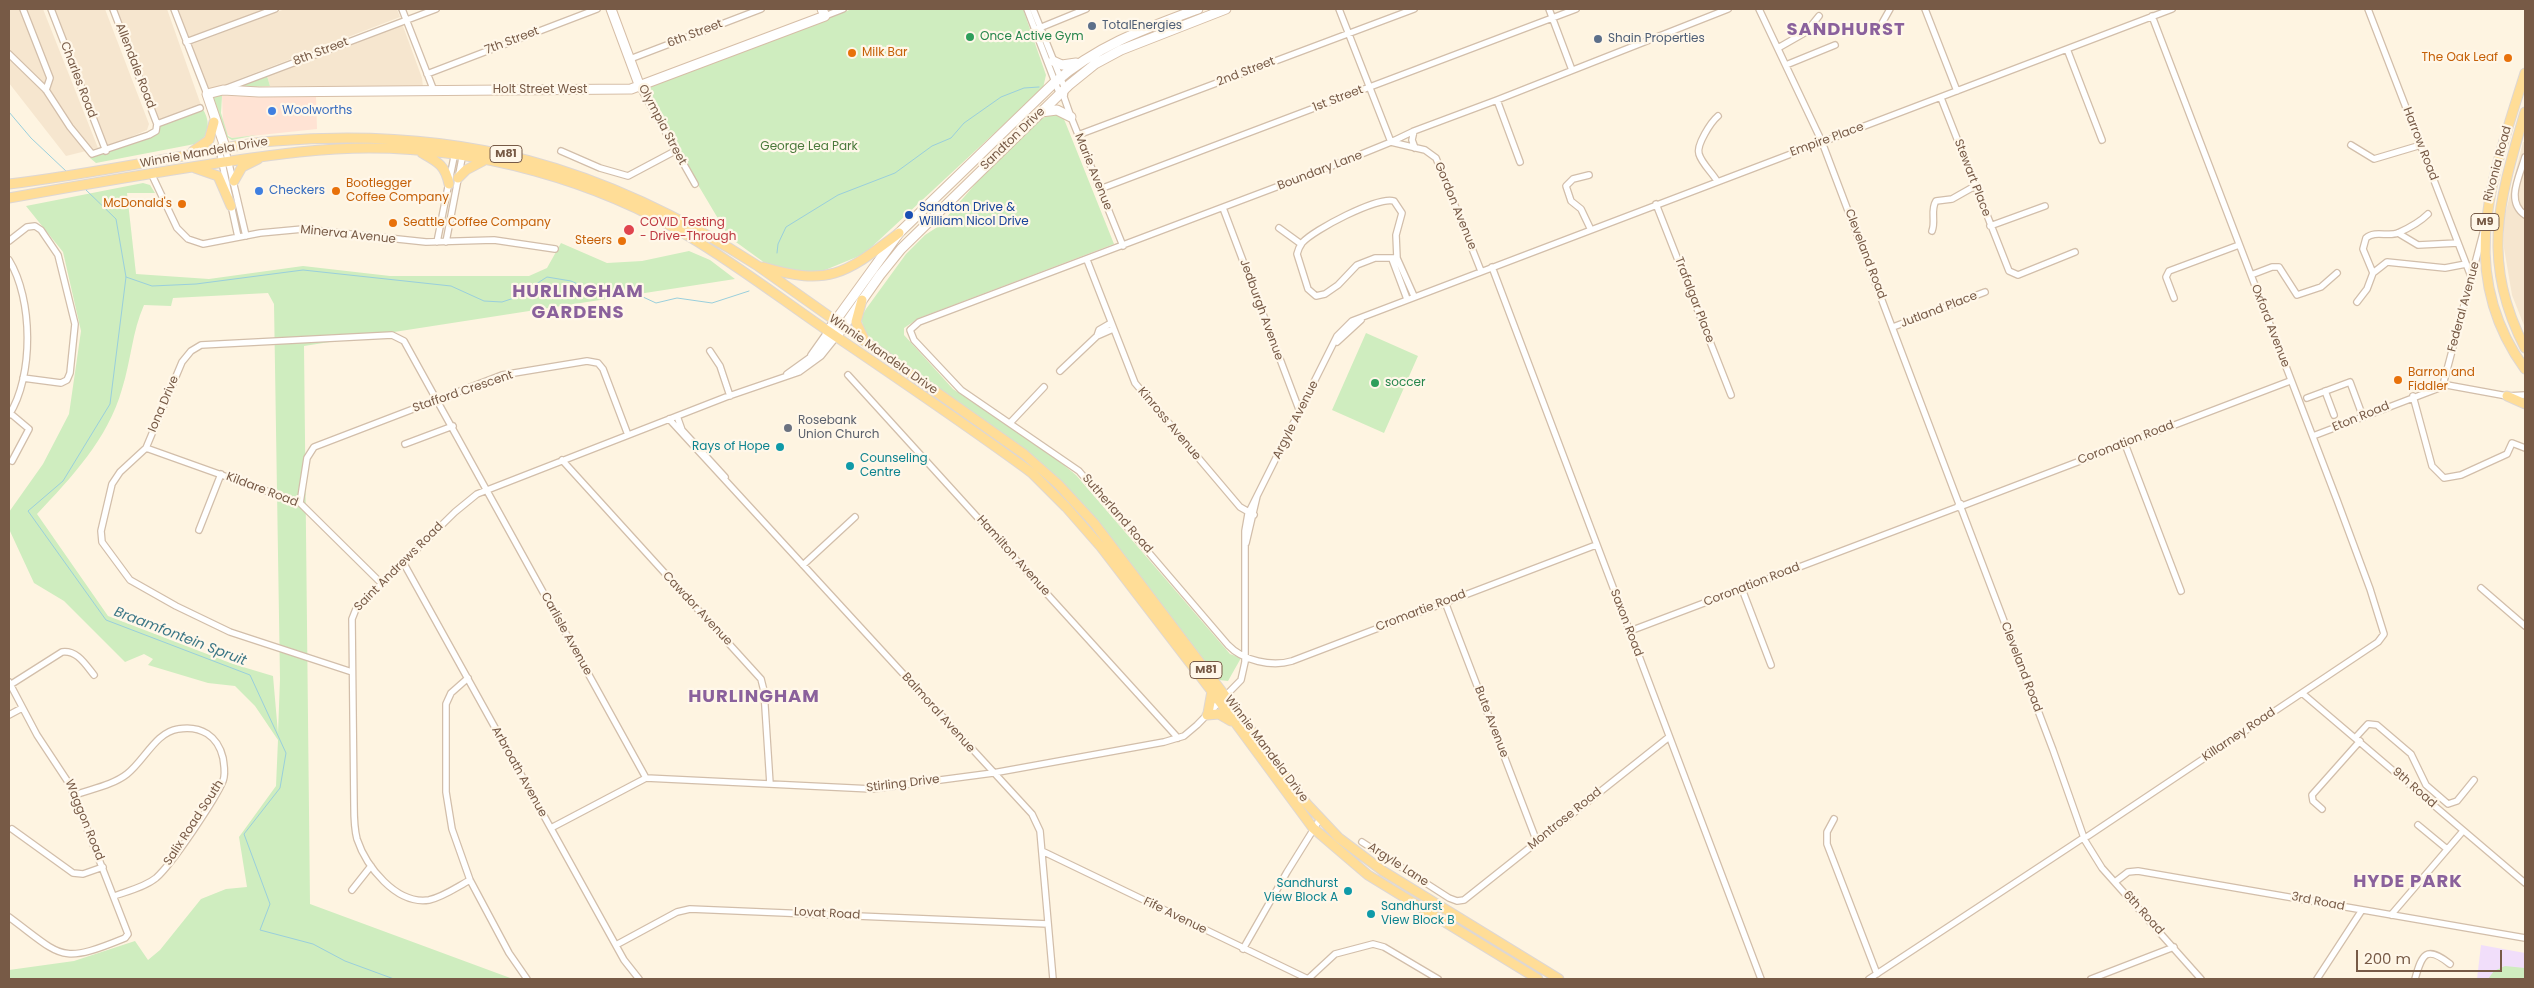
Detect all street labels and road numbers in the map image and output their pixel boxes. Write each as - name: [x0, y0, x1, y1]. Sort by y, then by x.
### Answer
- street label: 6th Street: [665, 17, 725, 51]
- street label: Allendale Road: [112, 21, 158, 111]
- street label: 7th Street: [483, 24, 541, 58]
- street label: 8th Street: [291, 35, 351, 69]
- street label: Charles Road: [57, 40, 99, 120]
- street label: 2nd Street: [1215, 54, 1277, 90]
- street label: Olympia Street: [635, 82, 689, 168]
- street label: Holt Street West: [493, 83, 587, 97]
- street label: 1st Street: [1311, 83, 1365, 115]
- street label: Sandton Drive: [978, 105, 1048, 173]
- street label: Harrow Road: [2399, 105, 2441, 183]
- street label: Empire Place: [1788, 120, 1866, 160]
- street label: Rivonia Road: [2481, 125, 2515, 203]
- street label: Marie Avenue: [1071, 131, 1115, 213]
- street label: Winnie Mandela Drive: [139, 135, 269, 171]
- street label: Stewart Place: [1951, 137, 1993, 219]
- road number: M81: [490, 146, 522, 162]
- street label: Boundary Lane: [1276, 148, 1364, 194]
- street label: Gordon Avenue: [1431, 160, 1479, 252]
- street label: Cleveland Road: [1841, 207, 1889, 301]
- road number: M9: [2471, 213, 2499, 230]
- street label: Minerva Avenue: [300, 223, 396, 247]
- street label: Trafalgar Place: [1671, 255, 1717, 345]
- street label: Jedburgh Avenue: [1236, 258, 1286, 362]
- street label: Federal Avenue: [2445, 260, 2483, 354]
- street label: Oxford Avenue: [2248, 283, 2292, 369]
- street label: Jutland Place: [1899, 289, 1979, 331]
- street label: Winnie Mandela Drive: [826, 312, 940, 398]
- street label: Stafford Crescent: [411, 368, 515, 416]
- street label: Iona Drive: [146, 374, 182, 434]
- street label: Argyle Avenue: [1270, 378, 1322, 462]
- street label: Kinross Avenue: [1134, 385, 1204, 463]
- street label: Eton Road: [2330, 399, 2392, 435]
- street label: Coronation Road: [2076, 418, 2176, 468]
- street label: Kildare Road: [224, 470, 300, 510]
- street label: Sutherland Road: [1079, 472, 1155, 556]
- street label: Hamilton Avenue: [973, 513, 1053, 599]
- street label: Saint Andrews Road: [352, 520, 446, 614]
- street label: Coronation Road: [1702, 560, 1802, 610]
- street label: Cawdor Avenue: [659, 569, 735, 649]
- street label: Cromartie Road: [1374, 587, 1468, 635]
- street label: Saxon Road: [1607, 587, 1645, 659]
- street label: Carlisle Avenue: [537, 590, 595, 678]
- street label: Cleveland Road: [1997, 620, 2045, 714]
- road number: M81: [1190, 662, 1222, 678]
- street label: Balmoral Avenue: [898, 670, 978, 756]
- street label: Bute Avenue: [1471, 684, 1511, 760]
- street label: Winnie Mandela Drive: [1221, 693, 1311, 805]
- street label: Killarney Road: [2200, 705, 2278, 765]
- street label: Arbroath Avenue: [488, 724, 550, 820]
- street label: 9th Road: [2389, 765, 2439, 811]
- street label: Stirling Drive: [865, 772, 941, 796]
- street label: Waggon Road: [61, 778, 107, 862]
- street label: Salix Road South: [161, 778, 227, 868]
- street label: Montrose Road: [1525, 785, 1605, 853]
- street label: Argyle Lane: [1365, 840, 1431, 890]
- street label: 6th Road: [2120, 888, 2166, 938]
- street label: 3rd Road: [2290, 890, 2346, 914]
- street label: Fife Avenue: [1141, 894, 1209, 938]
- street label: Lovat Road: [793, 905, 861, 923]

